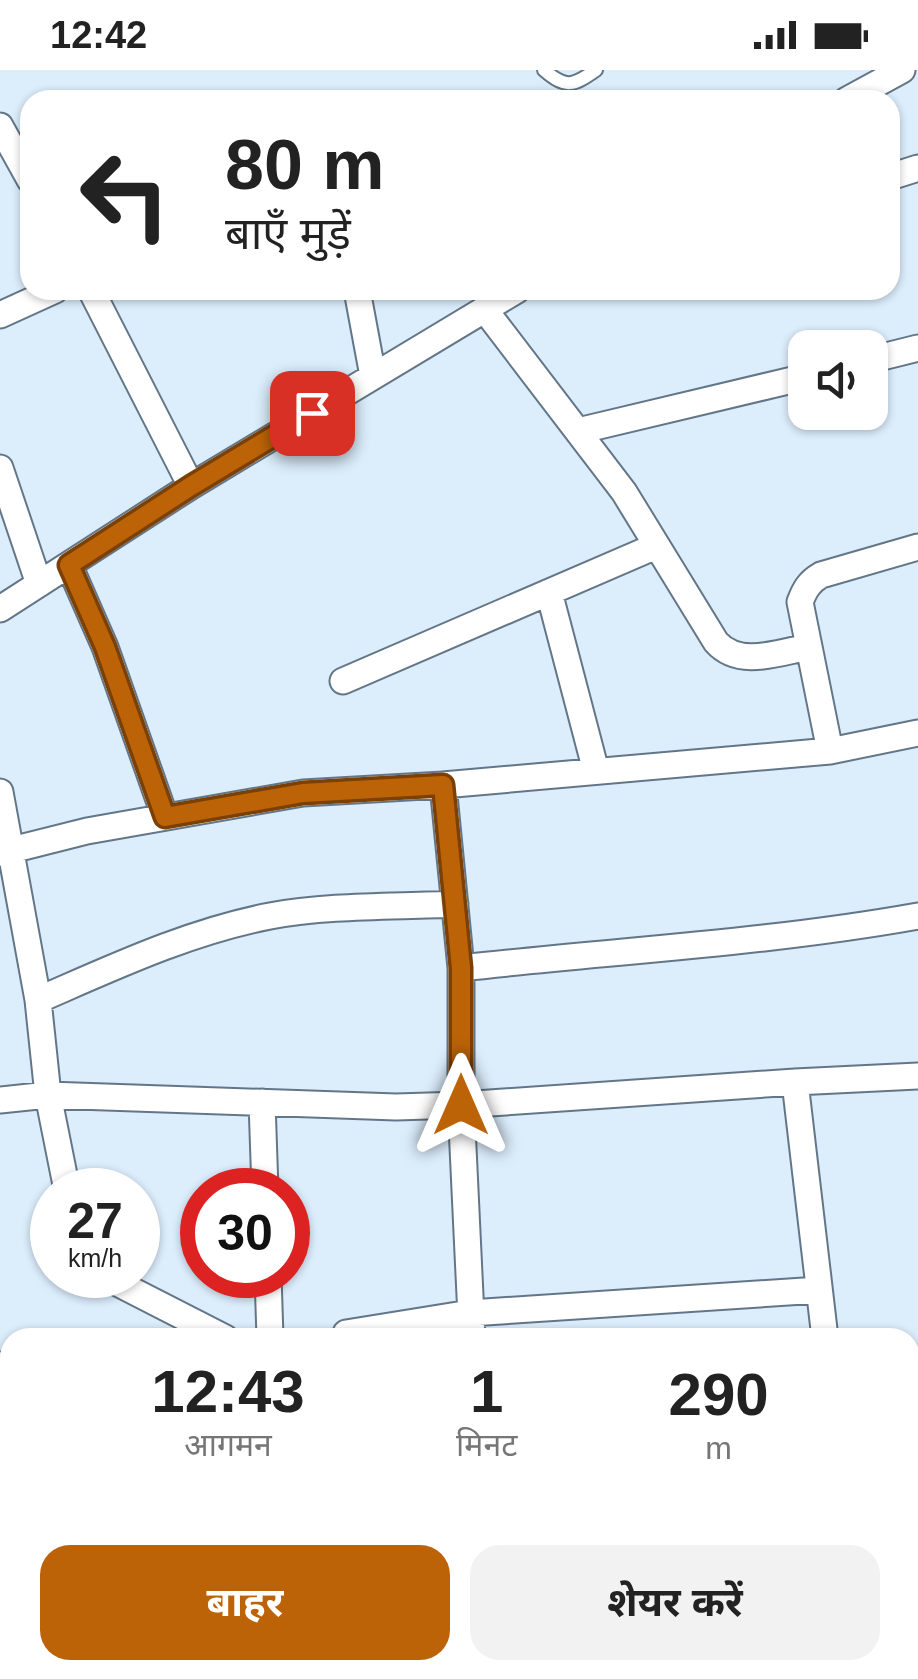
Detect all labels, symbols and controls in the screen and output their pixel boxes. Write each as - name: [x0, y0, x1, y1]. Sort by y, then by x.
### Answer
- text: 12:42: [50, 14, 147, 56]
- text: 80 m: [225, 126, 385, 204]
- icon: left: [60, 130, 190, 260]
- text: बाएँ मुड़ें: [225, 208, 351, 259]
- map controls: [788, 330, 888, 430]
- button: sound: [788, 330, 888, 430]
- pin: [270, 371, 355, 456]
- icon: arrive: [285, 386, 340, 441]
- position arrow: [409, 1053, 513, 1157]
- speed limit sign: 30: [180, 1168, 310, 1298]
- text: 27: [67, 1193, 123, 1249]
- text: km/h: [68, 1244, 122, 1272]
- text: 12:43: [151, 1358, 305, 1425]
- text: 1: [470, 1358, 503, 1425]
- text: 290: [669, 1361, 769, 1428]
- text: आगमन: [184, 1427, 272, 1463]
- text: मिनट: [456, 1427, 517, 1463]
- text: m: [705, 1430, 732, 1466]
- button: बाहर: [40, 1545, 450, 1660]
- button: शेयर करें: [470, 1545, 880, 1660]

